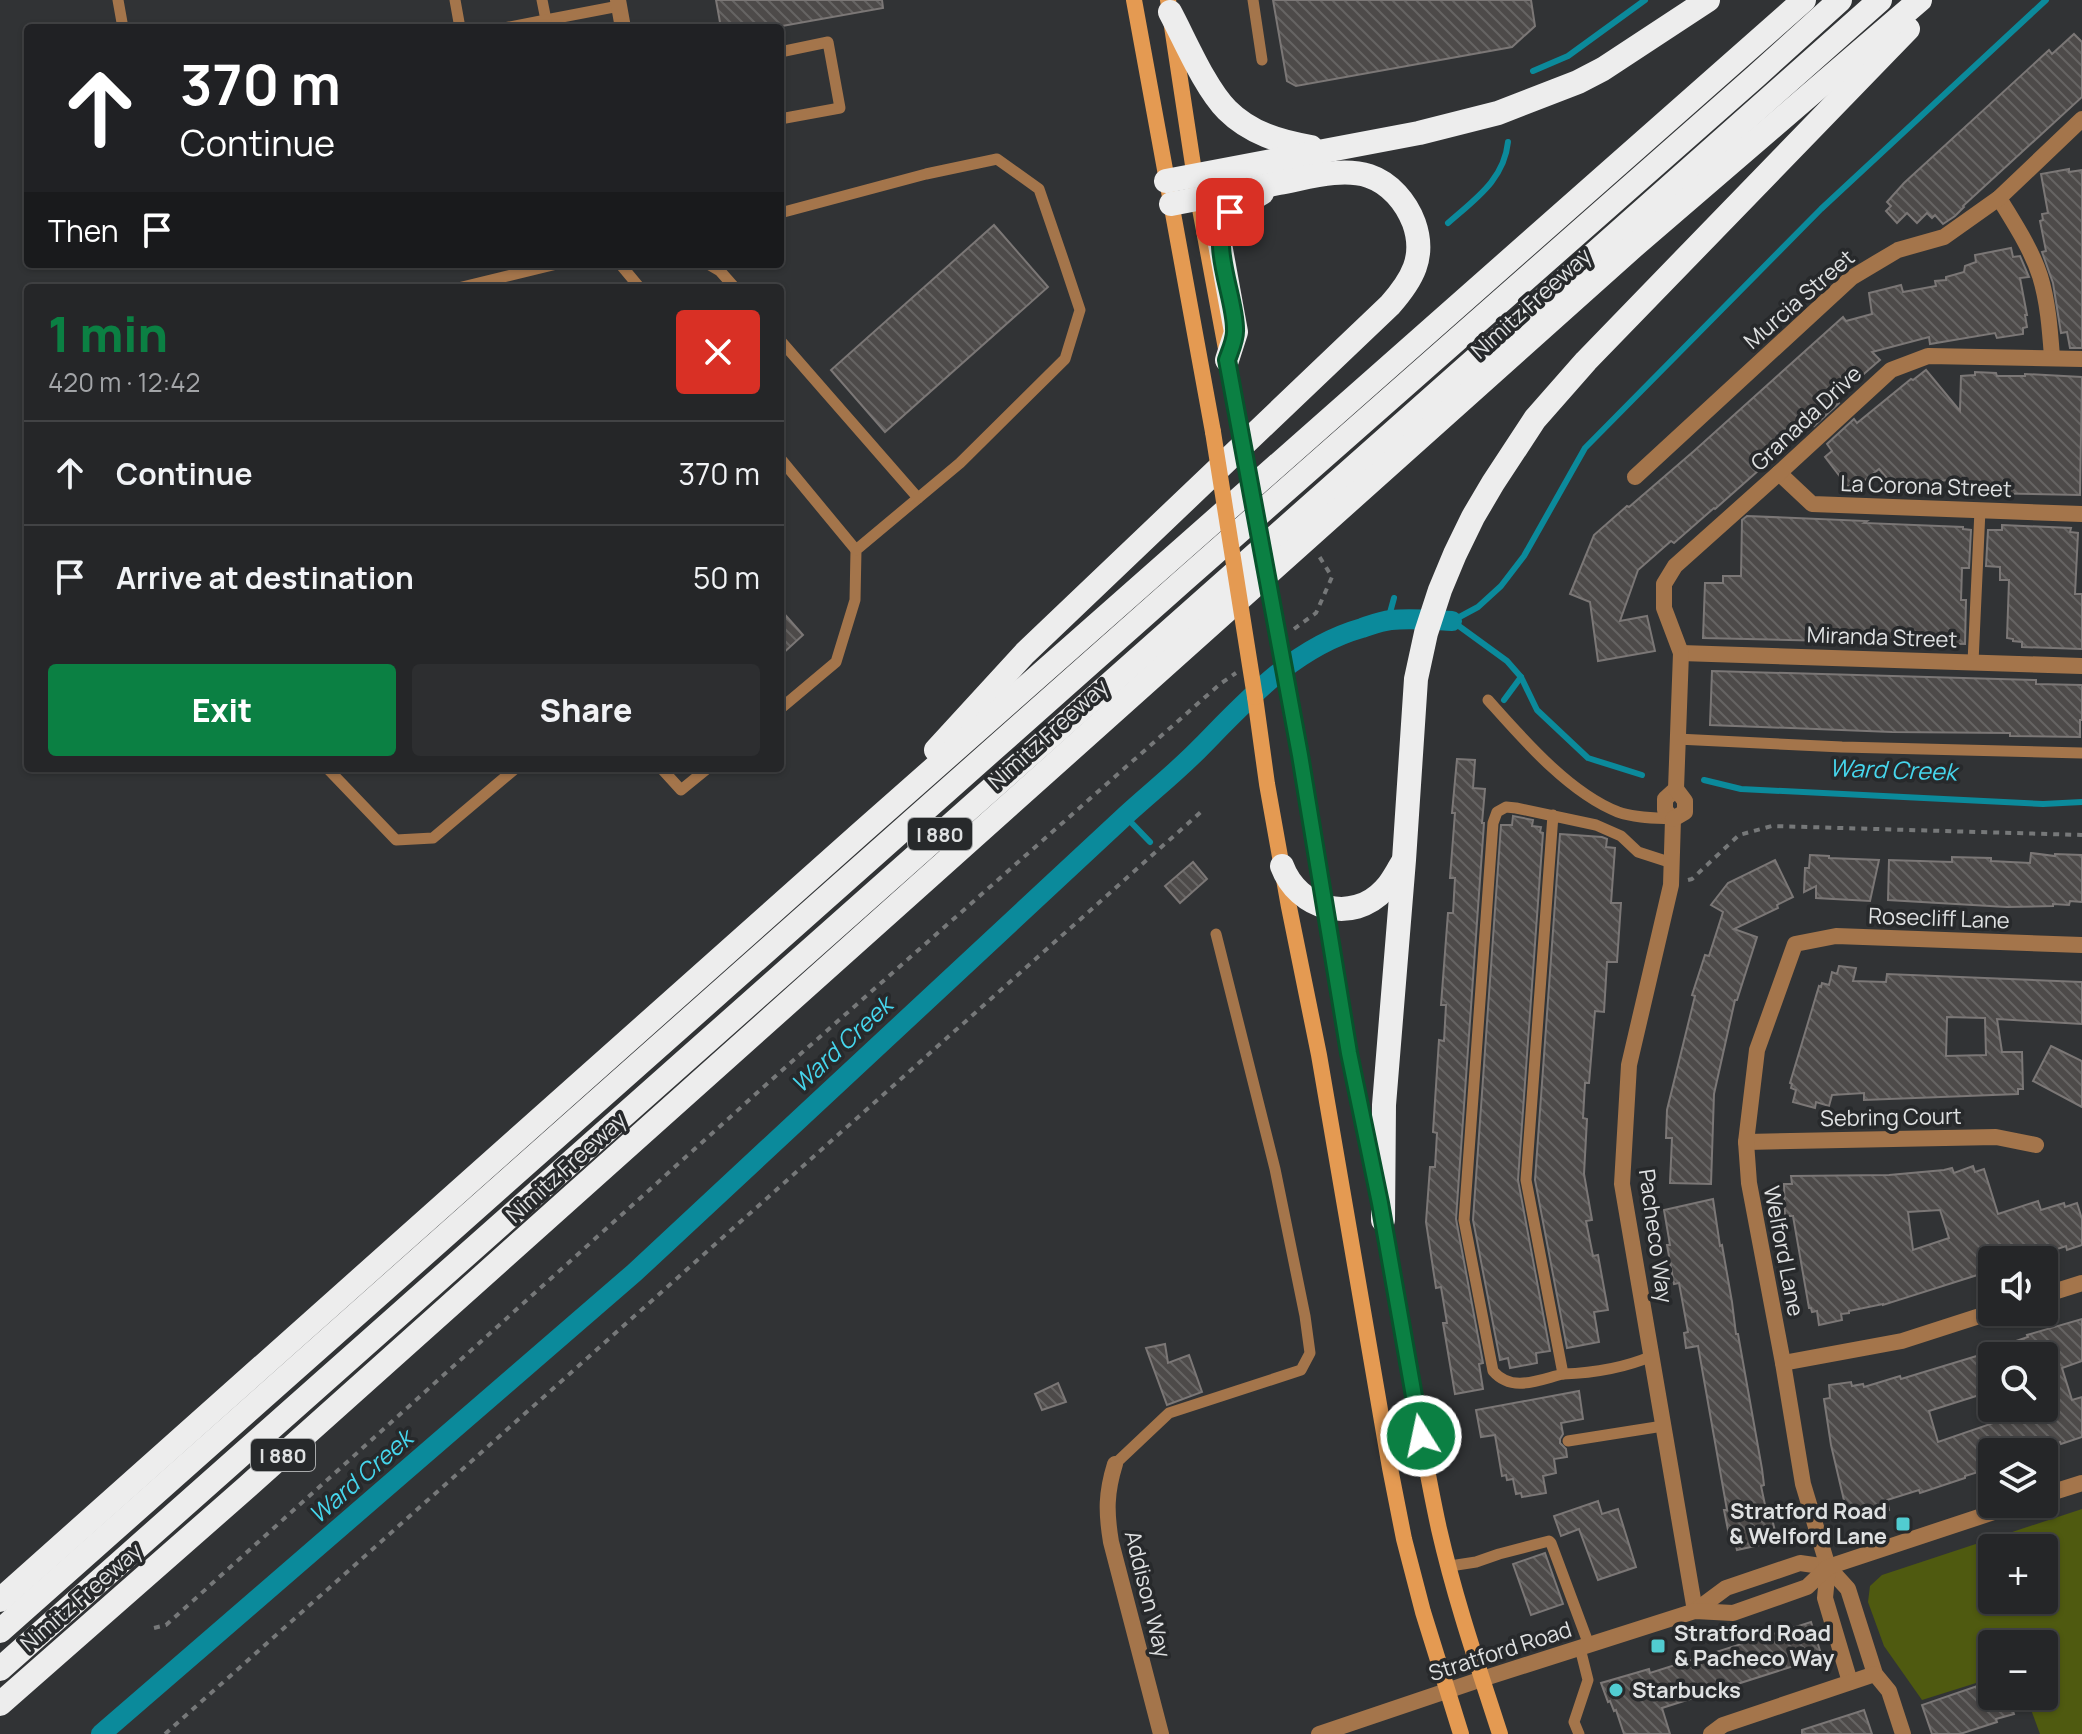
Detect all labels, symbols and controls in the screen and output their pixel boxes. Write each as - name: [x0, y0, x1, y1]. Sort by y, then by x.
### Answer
- text: 370 m: [180, 45, 341, 122]
- icon: ahead: [48, 56, 152, 160]
- text: Continue: [180, 118, 335, 167]
- pin: [1196, 178, 1264, 246]
- icon: arrive: [1208, 190, 1252, 234]
- icon: arrive: [135, 208, 179, 252]
- text: Then: [48, 210, 119, 251]
- street label: Nimitz Freeway: [1464, 241, 1598, 365]
- street label: Murcia Street: [1737, 242, 1861, 355]
- text: 1 min: [48, 301, 168, 366]
- button: close: [676, 310, 760, 394]
- street label: Granada Drive: [1744, 359, 1868, 477]
- text: 420 m · 12:42: [48, 364, 200, 400]
- icon: ahead: [48, 451, 92, 495]
- text: Continue: [116, 453, 252, 494]
- text: 370 m: [679, 453, 760, 494]
- street label: La Corona Street: [1840, 468, 2012, 504]
- icon: arrive: [48, 555, 92, 599]
- text: Arrive at destination: [116, 557, 414, 598]
- text: 50 m: [693, 557, 760, 598]
- street label: Miranda Street: [1806, 619, 1958, 655]
- button: Exit: [48, 664, 396, 756]
- button: Share: [412, 664, 760, 756]
- street label: Nimitz Freeway: [981, 672, 1115, 796]
- water label: Ward Creek: [1829, 750, 1960, 788]
- road number: I 880: [908, 818, 972, 850]
- street label: Rosecliff Lane: [1868, 901, 2010, 935]
- water label: Ward Creek: [783, 986, 901, 1100]
- street label: Sebring Court: [1820, 1101, 1962, 1133]
- street label: Nimitz Freeway: [499, 1105, 633, 1229]
- street label: Pacheco Way: [1632, 1167, 1680, 1305]
- street label: Welford Lane: [1757, 1183, 1811, 1319]
- map controls: [1978, 1246, 2058, 1710]
- button: sound: [1978, 1246, 2058, 1326]
- button: search: [1978, 1342, 2058, 1422]
- position arrow: [1379, 1394, 1463, 1478]
- water label: Ward Creek: [301, 1420, 421, 1530]
- button: layers: [1978, 1438, 2058, 1518]
- road number: I 880: [251, 1439, 315, 1471]
- place label: Stratford Road & Welford Lane: [1729, 1496, 1887, 1551]
- marker: Stratford Road & Welford Lane: [1894, 1515, 1912, 1533]
- street label: Addison Way: [1118, 1527, 1178, 1661]
- button: +: [1978, 1534, 2058, 1614]
- street label: Nimitz Freeway: [14, 1535, 149, 1658]
- street label: Stratford Road: [1425, 1614, 1575, 1688]
- place label: Stratford Road & Pacheco Way: [1674, 1618, 1835, 1673]
- button: −: [1978, 1630, 2058, 1710]
- marker: Stratford Road & Pacheco Way: [1649, 1637, 1667, 1655]
- place label: Starbucks: [1632, 1675, 1741, 1705]
- marker: Starbucks: [1607, 1681, 1625, 1699]

